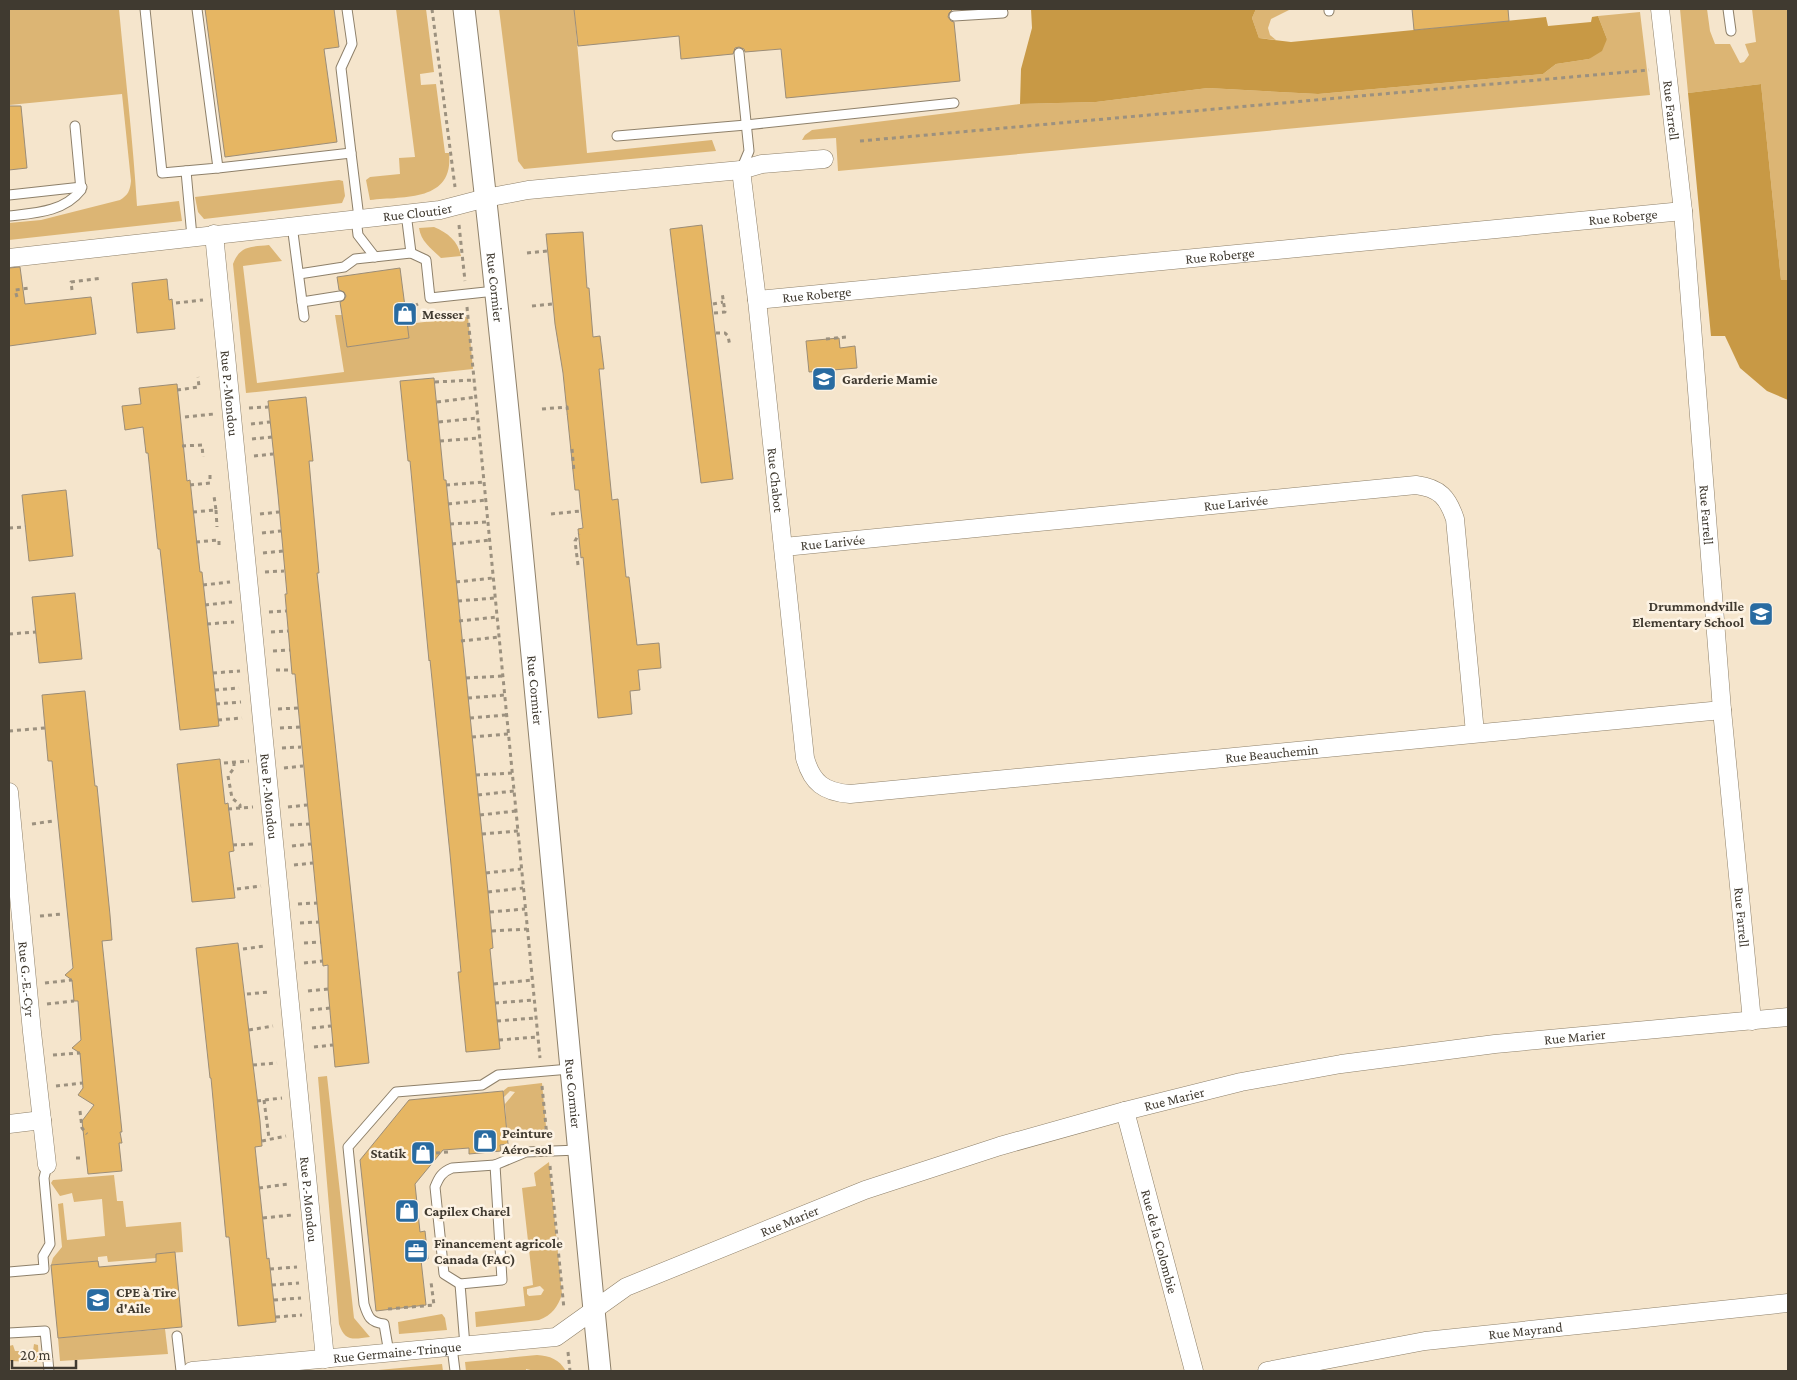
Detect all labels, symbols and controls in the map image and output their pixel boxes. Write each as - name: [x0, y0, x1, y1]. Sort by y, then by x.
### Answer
- street label: Rue Farrell: [1660, 80, 1683, 141]
- street label: Rue Cloutier: [382, 199, 454, 224]
- street label: Rue Roberge: [1588, 205, 1658, 228]
- street label: Rue Roberge: [1185, 244, 1255, 267]
- street label: Rue Cormier: [484, 252, 507, 323]
- street label: Rue Roberge: [781, 283, 852, 306]
- shop icon: Messer: [392, 301, 418, 327]
- place label: Messer: [422, 306, 465, 322]
- street label: Rue P.-Mondou: [218, 350, 242, 437]
- school or university icon: Garderie Mamie: [811, 366, 837, 392]
- place label: Garderie Mamie: [842, 371, 938, 387]
- street label: Rue Chabot: [765, 447, 787, 513]
- street label: Rue Farrell: [1696, 484, 1717, 546]
- street label: Rue Larivée: [1203, 492, 1269, 514]
- street label: Rue Larivée: [800, 531, 866, 553]
- place label: Drummondville Elementary School: [1632, 598, 1744, 630]
- school or university icon: Drummondville Elementary School: [1748, 601, 1774, 627]
- street label: Rue Cormier: [524, 655, 547, 726]
- street label: Rue Beauchemin: [1225, 741, 1320, 766]
- street label: Rue P.-Mondou: [257, 753, 282, 841]
- street label: Rue Farrell: [1731, 887, 1753, 948]
- street label: Rue G.-E.-Cyr: [15, 941, 39, 1018]
- street label: Rue Marier: [1543, 1026, 1606, 1047]
- street label: Rue Cormier: [562, 1058, 585, 1129]
- street label: Rue Marier: [1142, 1083, 1206, 1114]
- place label: Peinture Aéro-sol: [501, 1125, 553, 1157]
- shop icon: Peinture Aéro-sol: [472, 1128, 498, 1154]
- shop icon: Statik: [410, 1140, 436, 1166]
- place label: Statik: [370, 1145, 406, 1161]
- street label: Rue P.-Mondou: [297, 1156, 321, 1244]
- street label: Rue de la Colombie: [1138, 1188, 1181, 1295]
- shop icon: Capilex Charel: [394, 1198, 420, 1224]
- street label: Rue Marier: [758, 1202, 821, 1240]
- place label: Capilex Charel: [424, 1203, 510, 1219]
- place label: Financement agricole Canada (FAC): [434, 1235, 563, 1268]
- office icon: Financement agricole Canada (FAC): [403, 1238, 429, 1264]
- place label: CPE à Tire d'Aile: [116, 1284, 177, 1316]
- school or university icon: CPE à Tire d'Aile: [85, 1287, 111, 1313]
- street label: Rue Mayrand: [1488, 1319, 1564, 1342]
- scale bar: [12, 1338, 76, 1370]
- street label: Rue Germaine-Trinque: [332, 1338, 462, 1366]
- text: 20 m: [20, 1347, 51, 1363]

